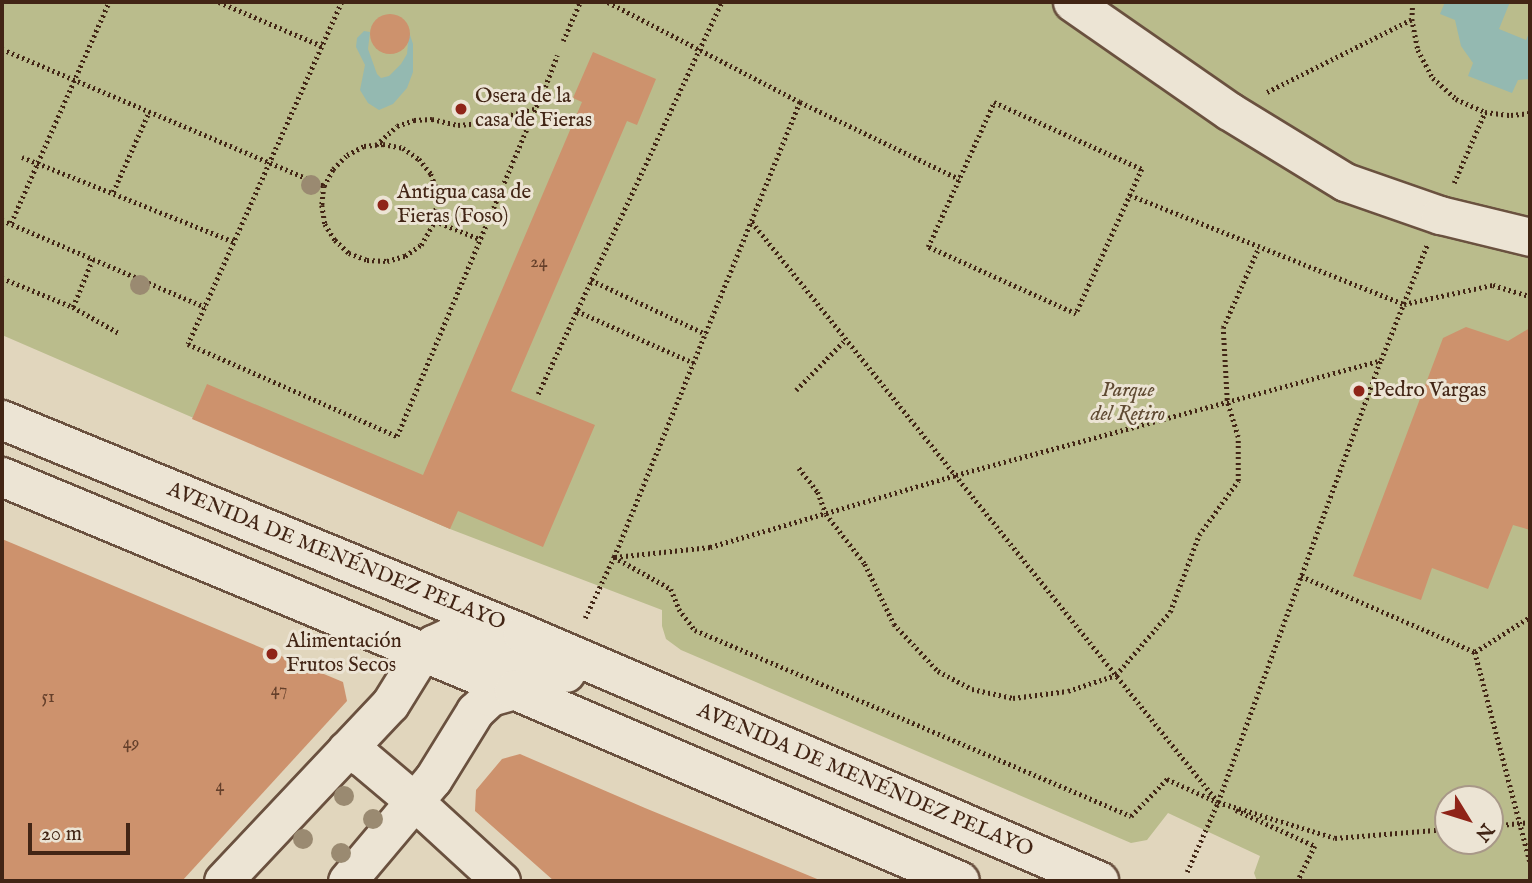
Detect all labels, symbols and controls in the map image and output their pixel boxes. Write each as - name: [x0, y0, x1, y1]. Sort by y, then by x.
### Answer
- place label: Osera de la casa de Fieras: [475, 84, 592, 134]
- marker: Osera de la casa de Fieras: [453, 101, 469, 117]
- place label: Antigua casa de Fieras (Foso): [397, 180, 531, 230]
- marker: Antigua casa de Fieras (Foso): [375, 197, 391, 213]
- house number: 24: [530, 252, 548, 274]
- park label: Parque del Retiro: [1091, 378, 1165, 428]
- place label: Pedro Vargas: [1373, 378, 1486, 404]
- marker: Pedro Vargas: [1351, 383, 1367, 399]
- street label: AVENIDA DE MENÉNDEZ PELAYO: [163, 477, 509, 637]
- place label: Alimentación Frutos Secos: [286, 629, 402, 679]
- marker: Alimentación Frutos Secos: [264, 646, 280, 662]
- house number: 47: [271, 680, 287, 702]
- house number: 51: [41, 687, 55, 709]
- street label: AVENIDA DE MENÉNDEZ PELAYO: [693, 699, 1037, 863]
- house number: 49: [123, 733, 139, 755]
- house number: 4: [216, 776, 224, 798]
- north arrow: [1434, 785, 1504, 855]
- scale bar: [32, 810, 133, 854]
- text: N: [1469, 818, 1498, 846]
- text: 20 m: [41, 821, 82, 848]

